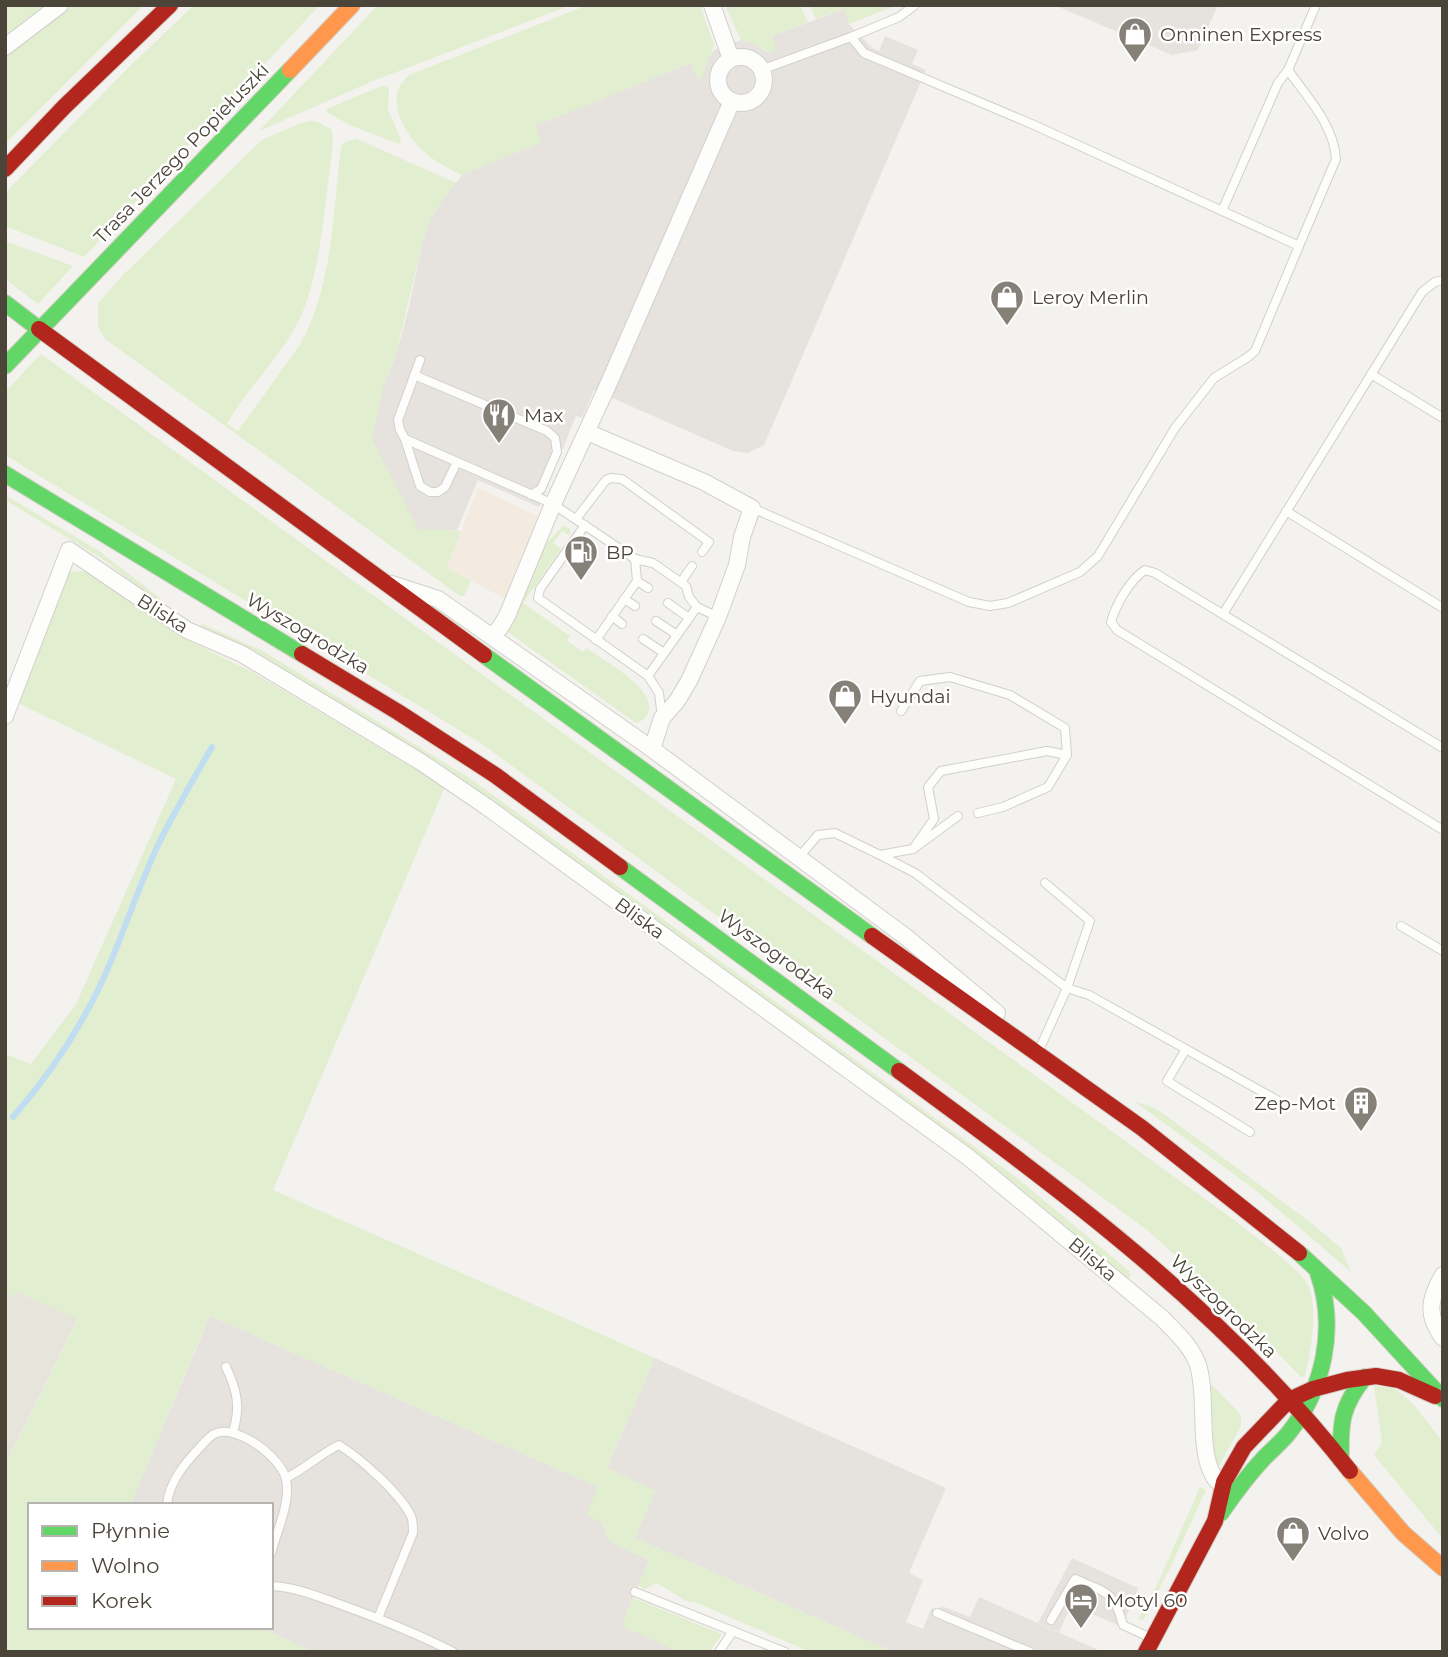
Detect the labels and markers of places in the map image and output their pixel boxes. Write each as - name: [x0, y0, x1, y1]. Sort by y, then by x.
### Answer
- shop icon: Onninen Express: [1116, 15, 1154, 64]
- place label: Onninen Express: [1160, 23, 1322, 46]
- shop icon: Leroy Merlin: [988, 278, 1026, 327]
- place label: Leroy Merlin: [1032, 286, 1149, 309]
- restaurant icon: Max: [480, 396, 518, 445]
- place label: Max: [524, 404, 564, 427]
- fuel station icon: BP: [562, 533, 600, 582]
- place label: BP: [606, 541, 634, 564]
- shop icon: Hyundai: [826, 677, 864, 726]
- place label: Hyundai: [870, 685, 951, 708]
- building icon: Zep-Mot: [1342, 1084, 1380, 1133]
- place label: Zep-Mot: [1254, 1092, 1336, 1115]
- shop icon: Volvo: [1274, 1514, 1312, 1563]
- place label: Volvo: [1318, 1522, 1369, 1545]
- hotel icon: Motyl 60: [1062, 1581, 1100, 1630]
- place label: Motyl 60: [1106, 1589, 1188, 1612]

